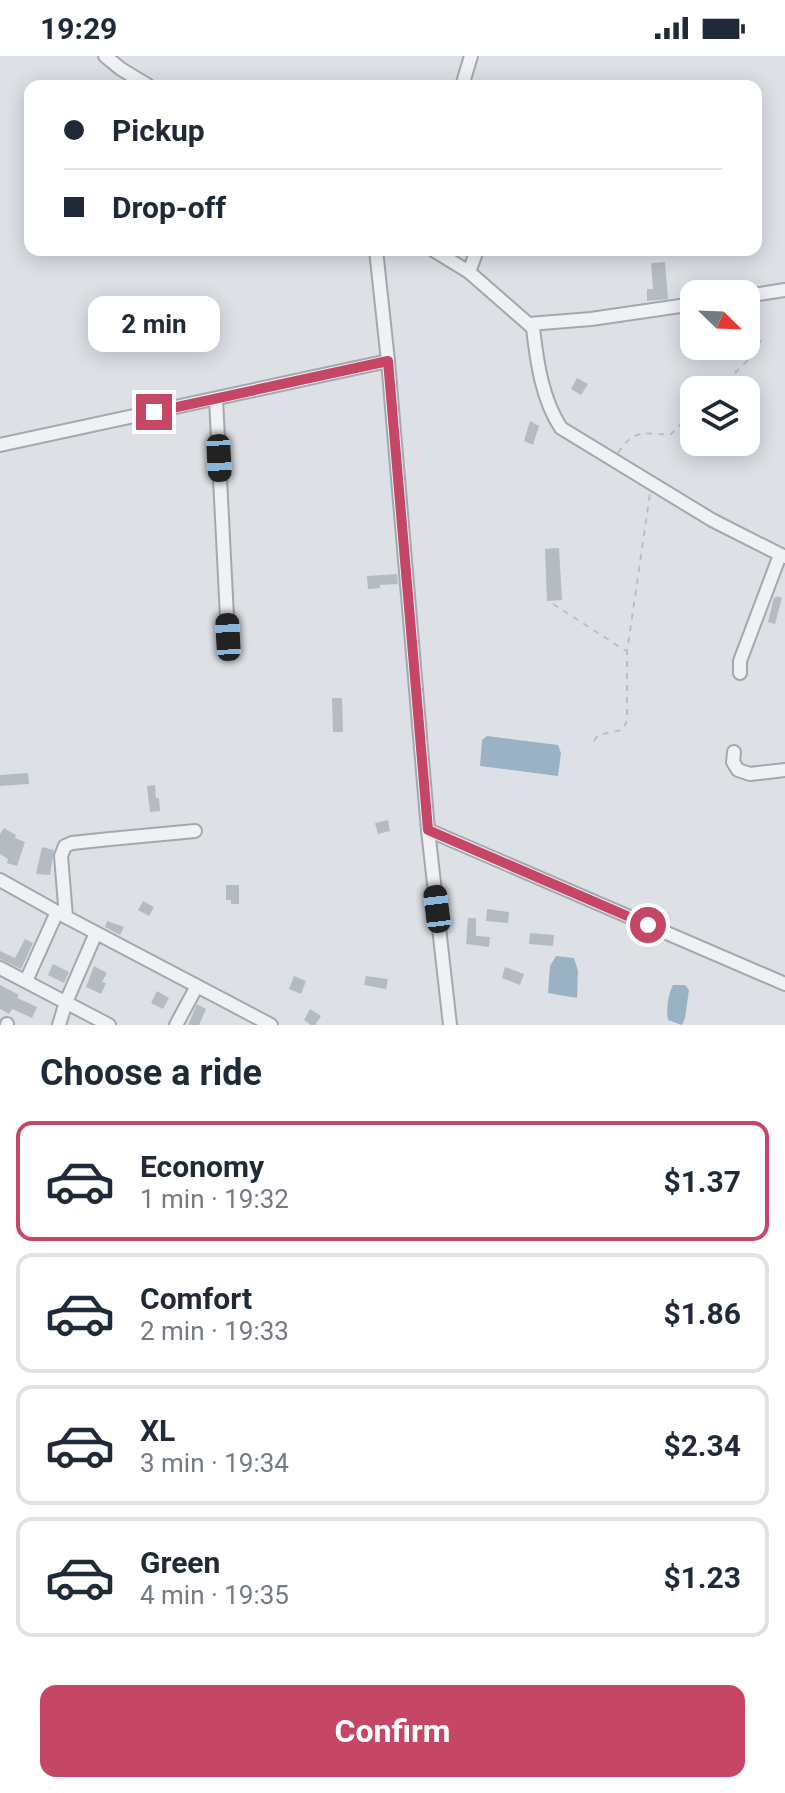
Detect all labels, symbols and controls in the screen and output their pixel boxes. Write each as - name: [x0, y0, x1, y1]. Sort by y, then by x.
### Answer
- text: 19:29: [40, 11, 117, 46]
- text: Pickup: [112, 113, 205, 148]
- text: Drop-off: [112, 190, 226, 225]
- north arrow: [680, 280, 760, 360]
- map controls: [680, 280, 760, 456]
- callout: 2 min: [88, 296, 220, 352]
- text: 2 min: [121, 309, 187, 339]
- button: layers: [680, 376, 760, 456]
- route end: [136, 394, 172, 430]
- car: [206, 433, 232, 483]
- car: [215, 612, 241, 662]
- car: [422, 884, 452, 934]
- route start: [630, 907, 666, 943]
- text: Choose a ride: [40, 1052, 262, 1094]
- icon: car: [44, 1145, 116, 1217]
- text: Economy: [140, 1149, 264, 1184]
- text: $1.37: [663, 1164, 741, 1199]
- text: 1 min · 19:32: [140, 1184, 289, 1214]
- icon: car: [44, 1277, 116, 1349]
- text: Comfort: [140, 1281, 252, 1316]
- text: $1.86: [663, 1296, 741, 1331]
- text: 2 min · 19:33: [140, 1316, 289, 1346]
- icon: car: [44, 1409, 116, 1481]
- text: XL: [140, 1413, 175, 1448]
- text: $2.34: [663, 1428, 741, 1463]
- text: 3 min · 19:34: [140, 1448, 289, 1478]
- icon: car: [44, 1541, 116, 1613]
- text: Green: [140, 1545, 220, 1580]
- text: $1.23: [663, 1560, 741, 1595]
- text: 4 min · 19:35: [140, 1580, 289, 1610]
- button: Confirm: [40, 1685, 745, 1777]

